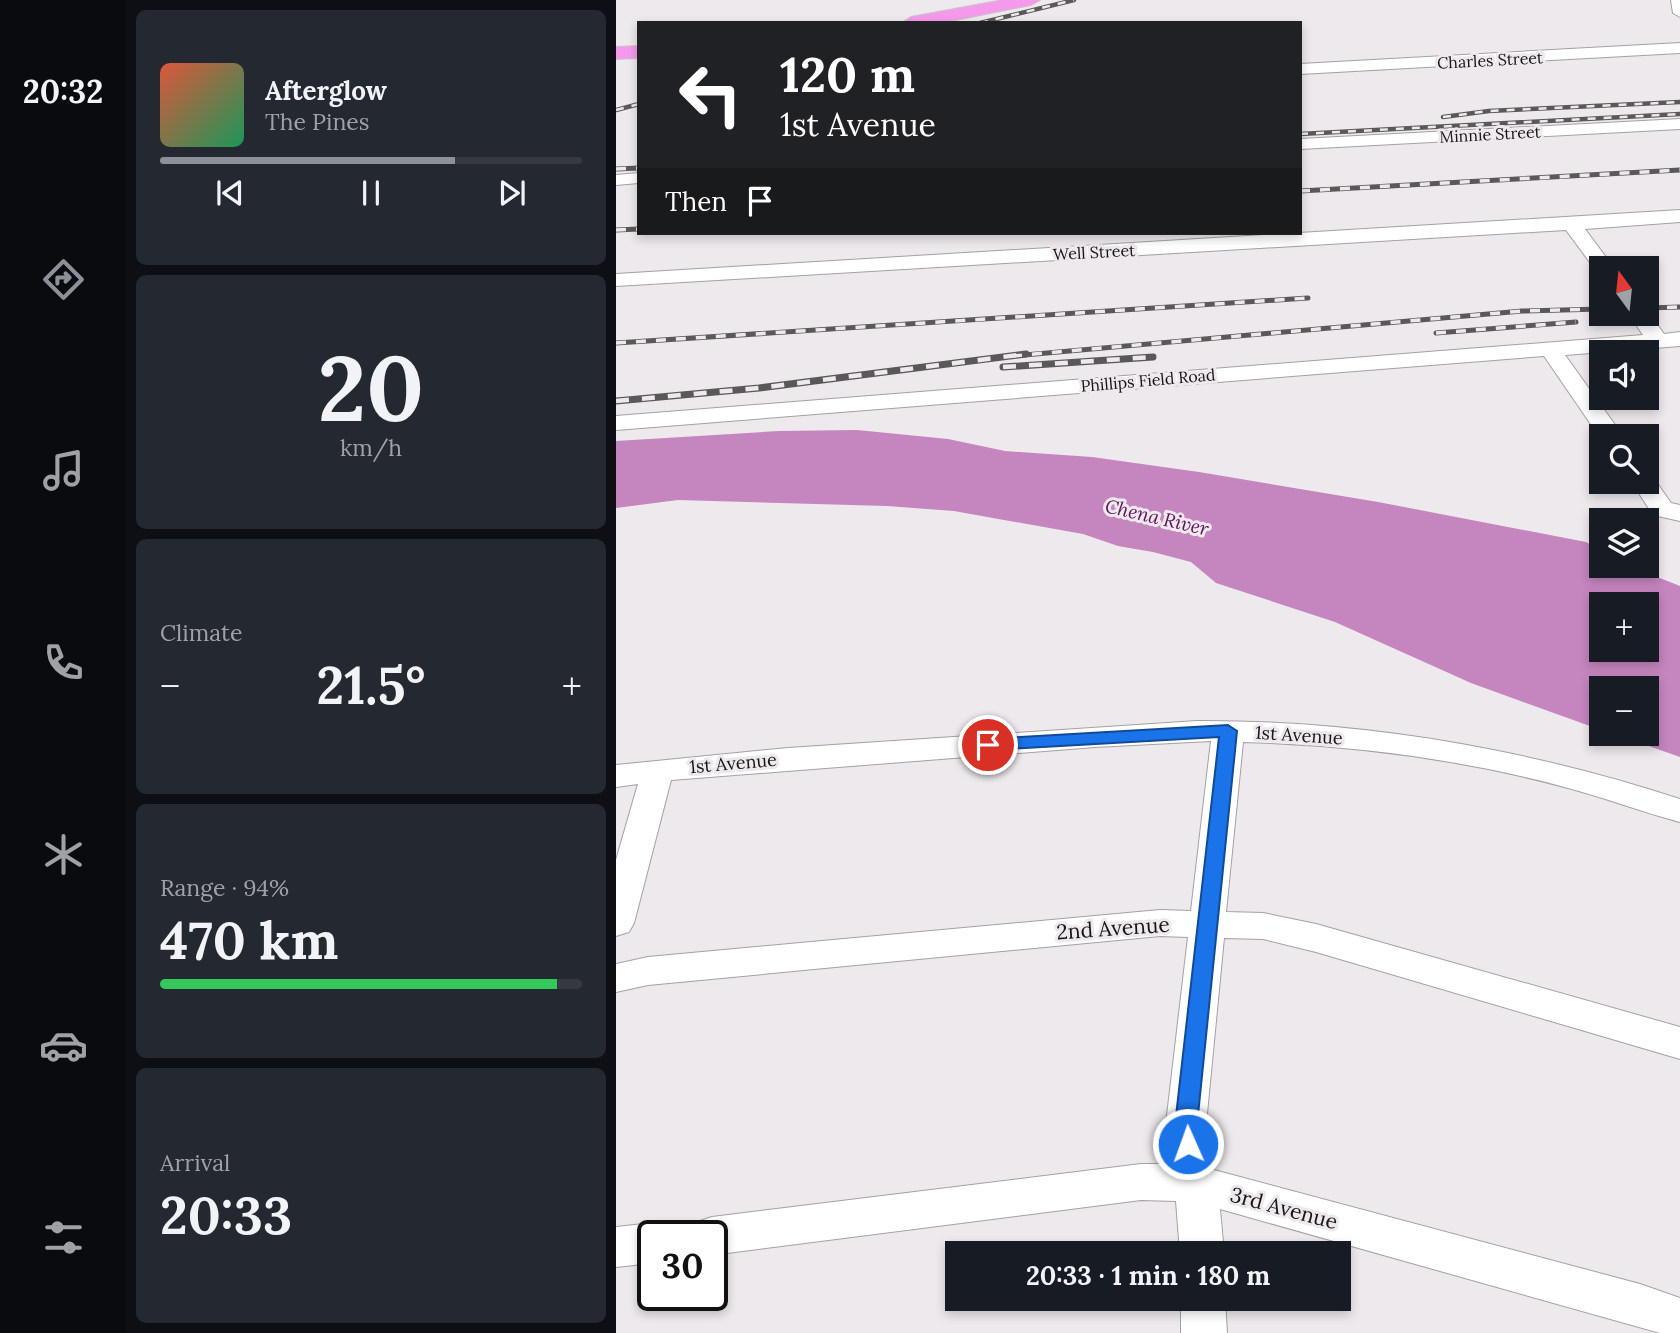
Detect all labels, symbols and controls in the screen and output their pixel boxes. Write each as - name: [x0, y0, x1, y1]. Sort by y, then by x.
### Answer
- text: 120 m: [780, 43, 915, 105]
- street label: Charles Street: [1437, 47, 1544, 73]
- icon: left: [665, 49, 756, 140]
- text: 20:32: [23, 71, 103, 112]
- text: Afterglow: [265, 74, 387, 107]
- text: 1st Avenue: [780, 104, 936, 145]
- text: The Pines: [265, 107, 370, 136]
- street label: Minnie Street: [1439, 121, 1542, 147]
- icon: previous: [211, 174, 249, 212]
- icon: pause: [352, 174, 390, 212]
- icon: next: [493, 174, 531, 212]
- icon: arrive: [741, 182, 779, 220]
- text: Then: [665, 185, 727, 218]
- street label: Well Street: [1052, 240, 1136, 264]
- icon: directions: [39, 255, 88, 304]
- north arrow: [1589, 256, 1659, 326]
- map controls: [1589, 256, 1659, 746]
- text: 20: [318, 329, 424, 446]
- button: sound: [1589, 340, 1659, 410]
- street label: Phillips Field Road: [1080, 364, 1217, 396]
- button: search: [1589, 424, 1659, 494]
- text: km/h: [340, 433, 402, 462]
- icon: music: [39, 446, 88, 495]
- water label: Chena River: [1103, 493, 1212, 541]
- button: layers: [1589, 508, 1659, 578]
- button: +: [1589, 592, 1659, 662]
- text: Climate: [160, 618, 242, 647]
- icon: phone: [39, 638, 88, 687]
- text: 21.5°: [317, 652, 425, 718]
- text: −: [160, 662, 180, 710]
- text: +: [562, 662, 582, 710]
- button: −: [1589, 676, 1659, 746]
- pin: [958, 715, 1018, 775]
- street label: 1st Avenue: [1254, 720, 1344, 750]
- icon: arrive: [969, 726, 1007, 764]
- street label: 1st Avenue: [688, 748, 778, 778]
- icon: climate: [39, 830, 88, 879]
- text: Range · 94%: [160, 873, 289, 902]
- text: 470 km: [160, 907, 338, 973]
- street label: 2nd Avenue: [1056, 911, 1170, 945]
- icon: car: [39, 1021, 88, 1070]
- position arrow: [1151, 1107, 1225, 1181]
- text: Arrival: [160, 1148, 230, 1177]
- street label: 3rd Avenue: [1227, 1181, 1341, 1235]
- text: 20:33: [160, 1182, 292, 1248]
- icon: filters: [39, 1213, 88, 1262]
- speed limit sign: 30: [637, 1220, 728, 1311]
- text: 20:33 · 1 min · 180 m: [1026, 1259, 1270, 1292]

